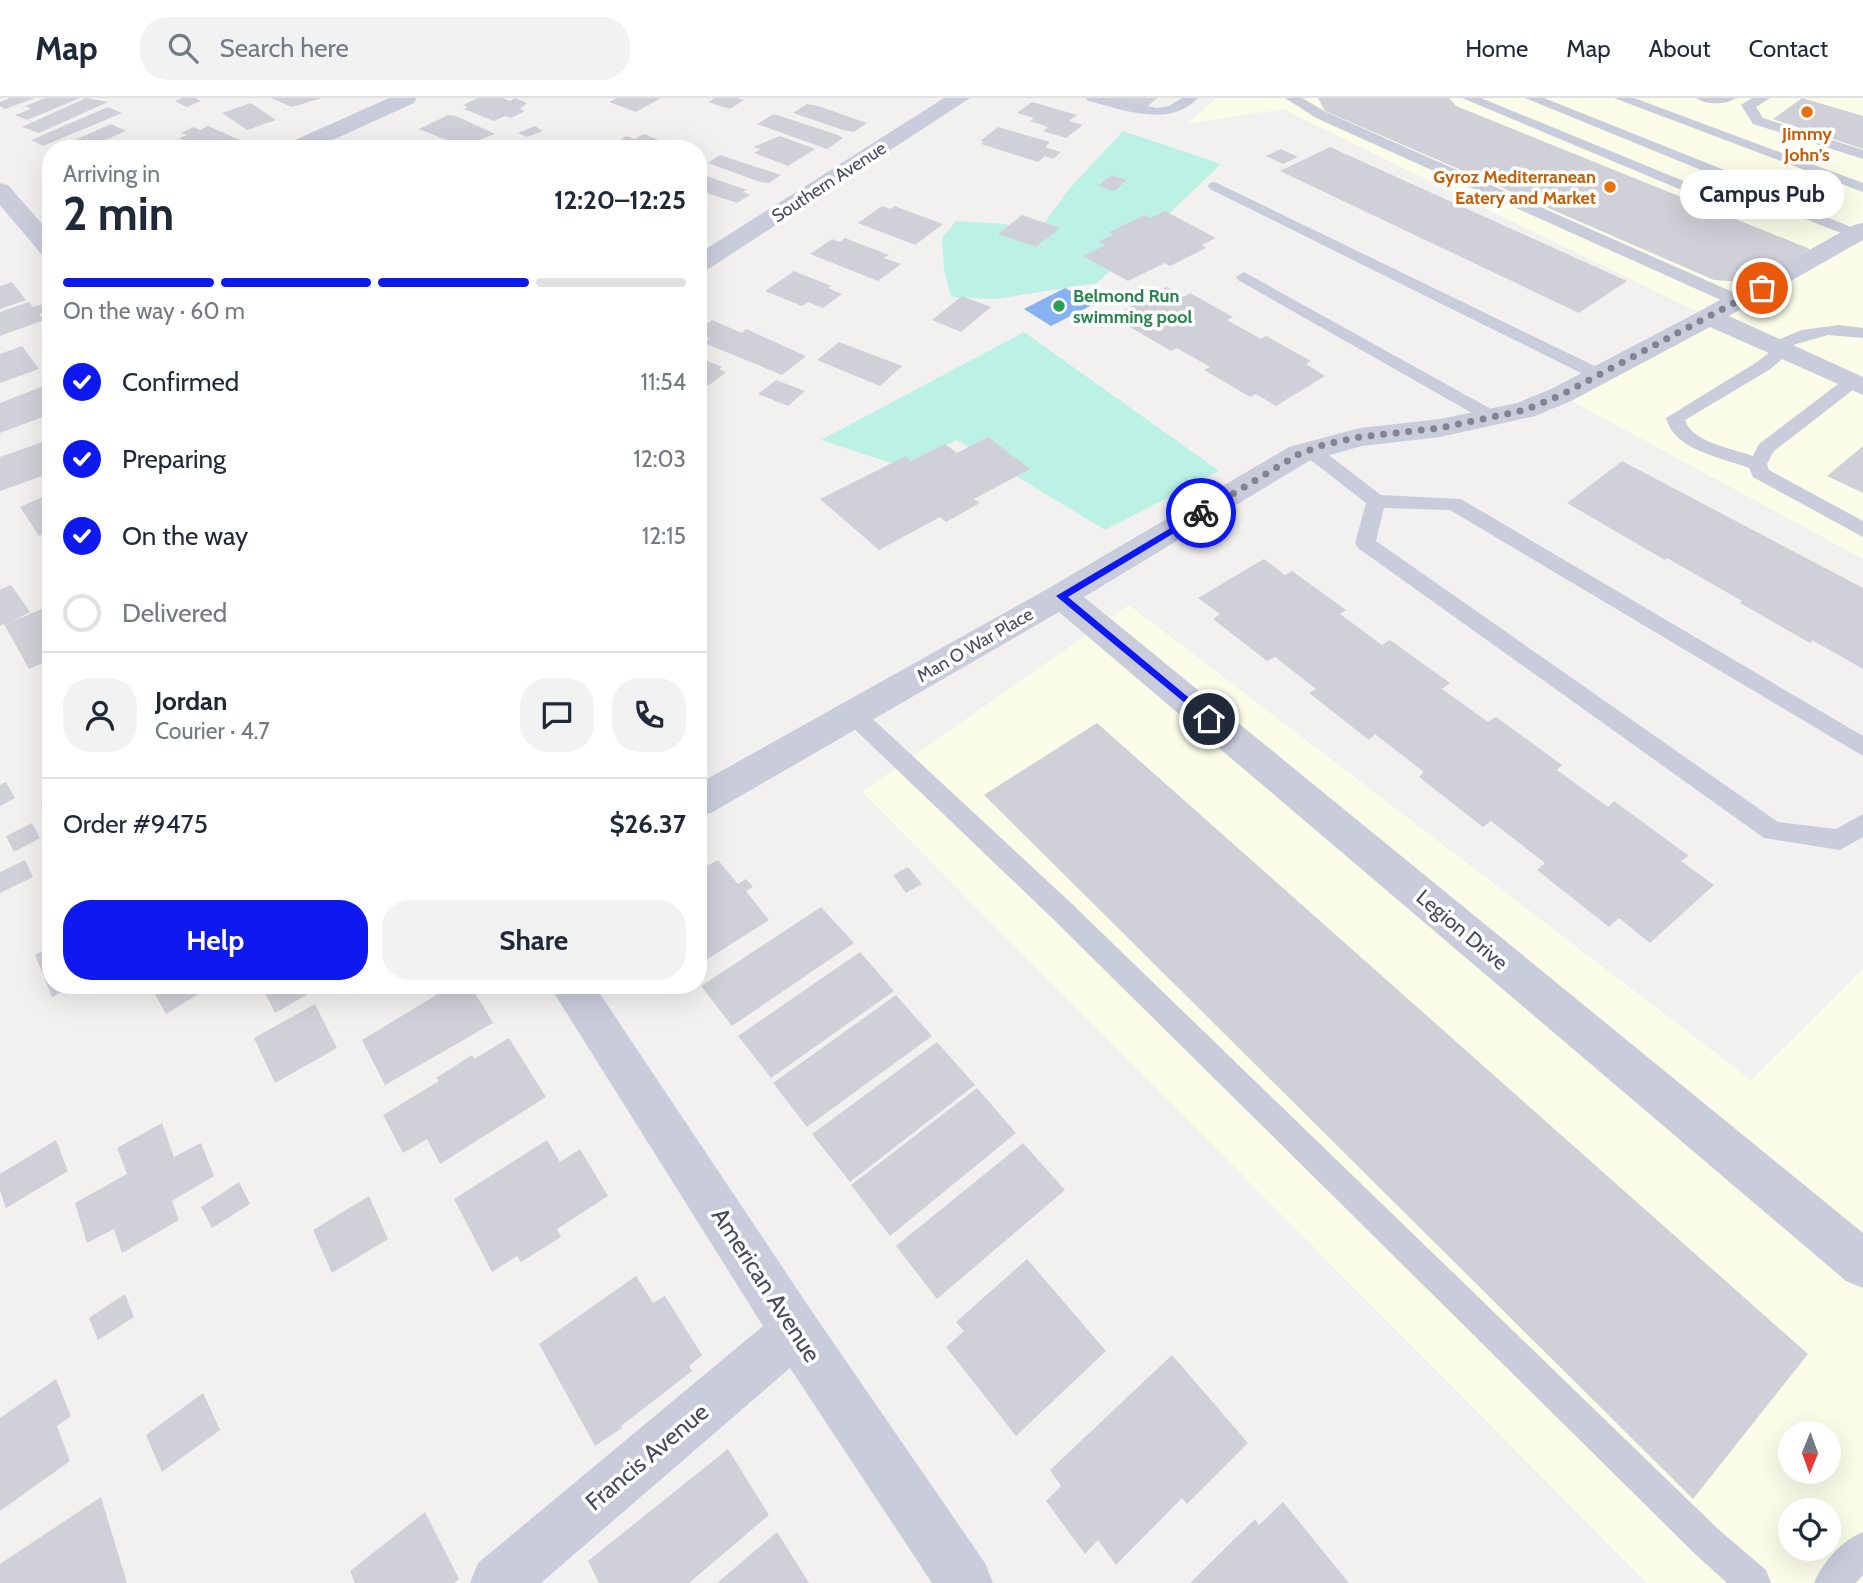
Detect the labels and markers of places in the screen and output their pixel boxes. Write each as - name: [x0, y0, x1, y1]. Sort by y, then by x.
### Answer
- marker: Jimmy John's: [1799, 104, 1815, 120]
- place label: Jimmy John's: [1781, 123, 1832, 166]
- place label: Gyroz Mediterranean Eatery and Market: [1433, 166, 1596, 209]
- callout: Campus Pub: [1680, 169, 1844, 218]
- marker: Gyroz Mediterranean Eatery and Market: [1602, 179, 1618, 195]
- pin: [1732, 258, 1792, 318]
- place label: Belmond Run swimming pool: [1073, 285, 1192, 328]
- marker: Belmond Run swimming pool: [1051, 298, 1067, 314]
- pin: [1179, 689, 1239, 749]

